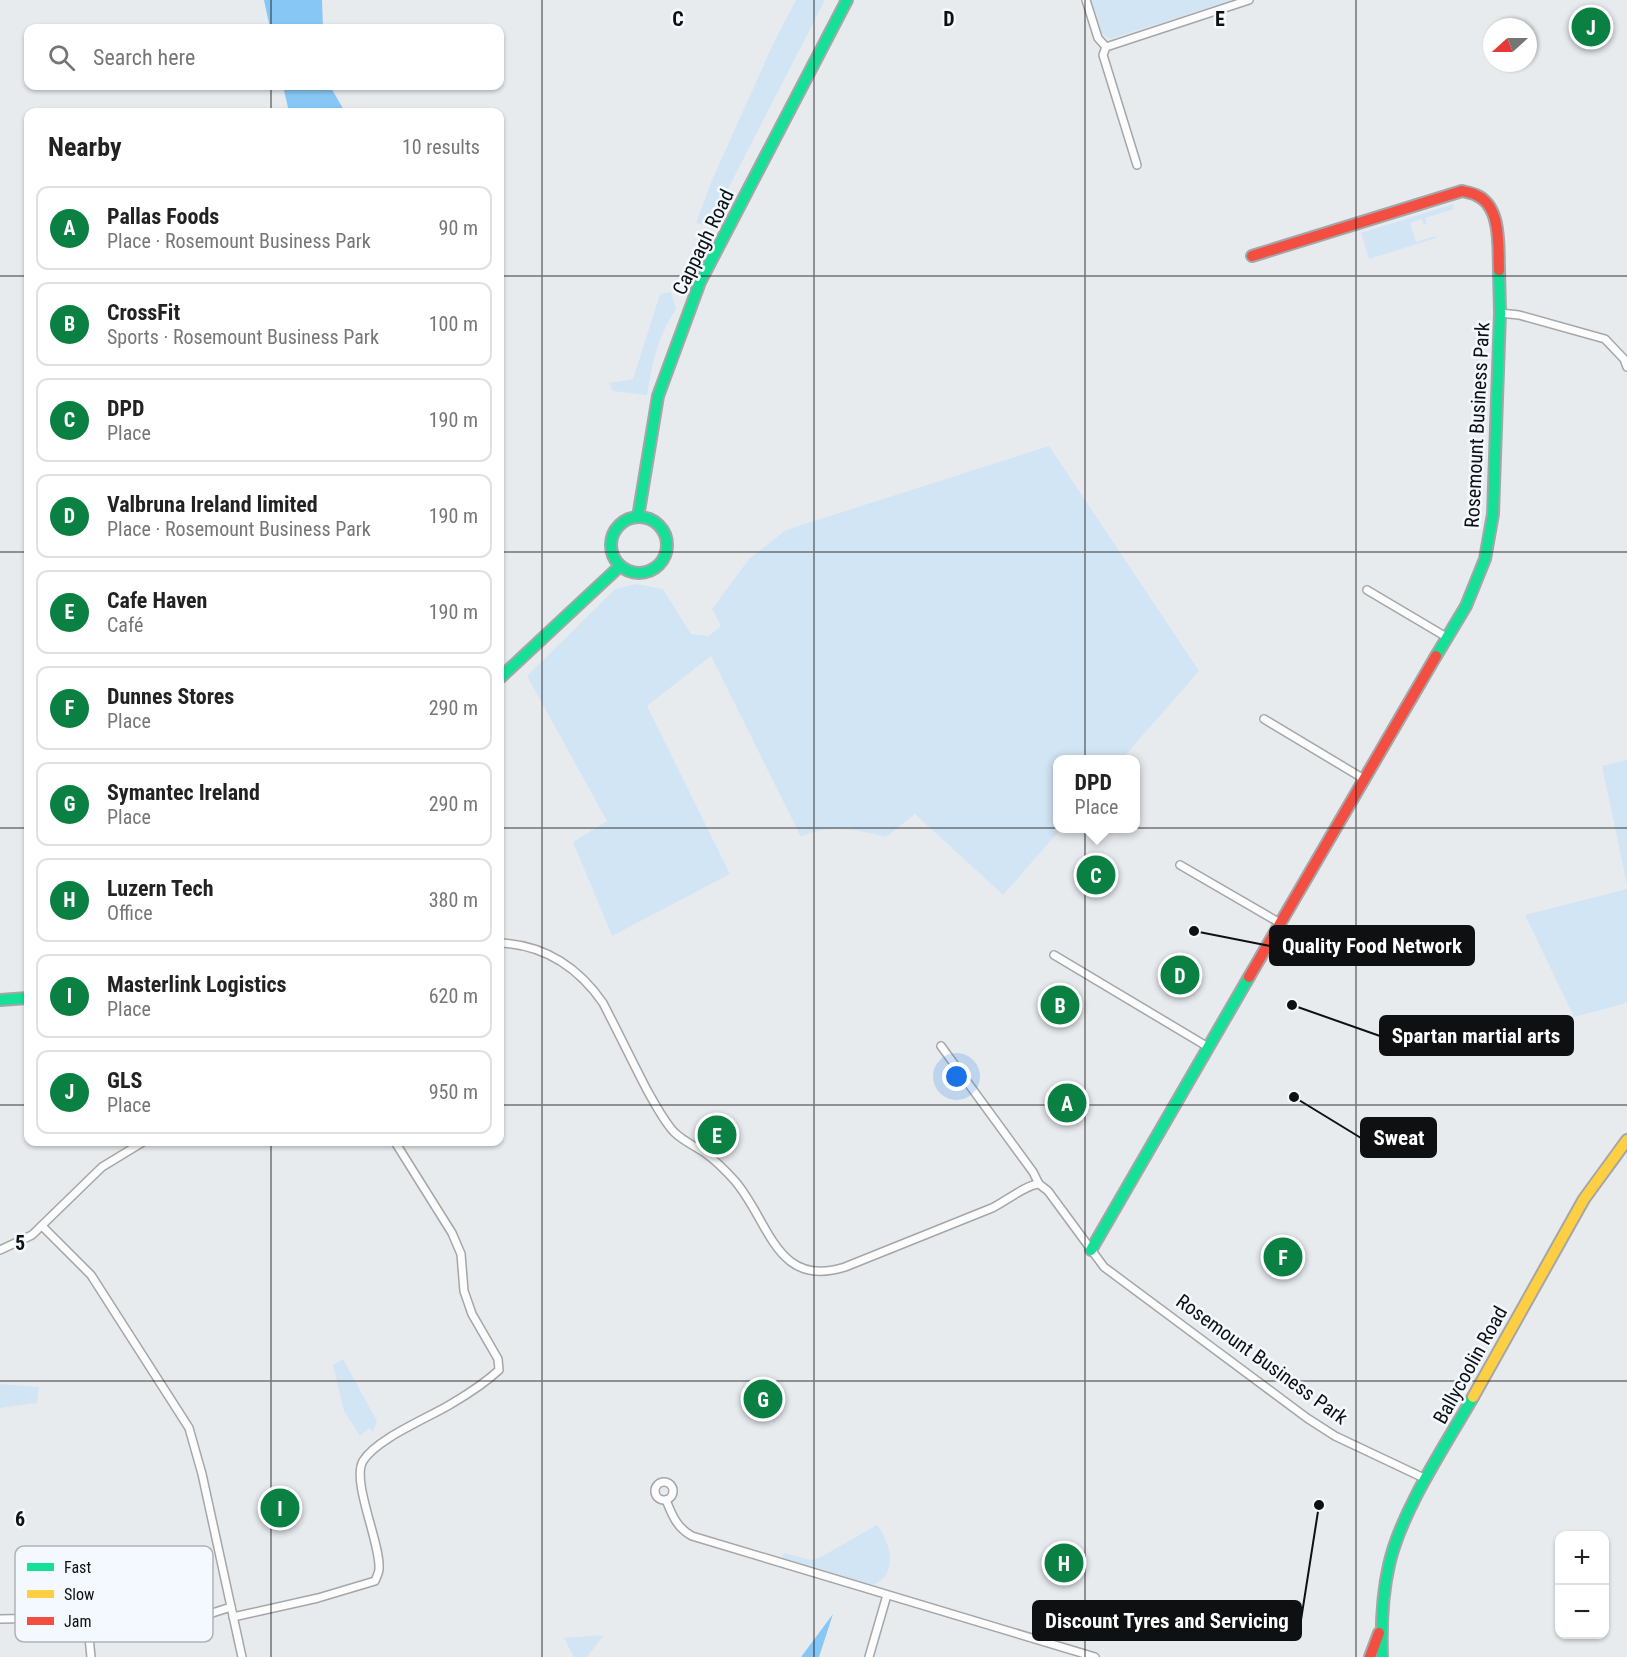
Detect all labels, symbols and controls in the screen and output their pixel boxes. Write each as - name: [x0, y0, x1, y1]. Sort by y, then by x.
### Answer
- pin: J: [1572, 4, 1610, 50]
- text: C: [672, 7, 684, 31]
- text: D: [943, 7, 955, 31]
- text: E: [1215, 7, 1225, 31]
- north arrow: [1483, 18, 1537, 72]
- search box: [24, 24, 504, 90]
- icon: search: [45, 41, 78, 74]
- text: Search here: [93, 45, 195, 70]
- text: Nearby: [48, 132, 122, 162]
- text: 10 results: [402, 135, 480, 159]
- street label: Cappagh Road: [667, 185, 739, 299]
- text: Pallas Foods: [107, 204, 219, 229]
- text: A: [64, 216, 75, 240]
- text: 90 m: [439, 216, 478, 240]
- text: Place · Rosemount Business Park: [107, 229, 371, 253]
- text: CrossFit: [107, 300, 180, 325]
- text: B: [64, 312, 75, 336]
- text: 100 m: [429, 312, 478, 336]
- street label: Rosemount Business Park: [1460, 322, 1494, 528]
- text: Sports · Rosemount Business Park: [107, 325, 379, 349]
- text: DPD: [107, 396, 144, 421]
- text: C: [64, 408, 75, 432]
- text: 190 m: [429, 408, 478, 432]
- text: Place: [107, 421, 151, 445]
- text: Valbruna Ireland limited: [107, 492, 318, 517]
- text: D: [64, 504, 75, 528]
- text: 190 m: [429, 504, 478, 528]
- text: Place · Rosemount Business Park: [107, 517, 371, 541]
- text: Cafe Haven: [107, 588, 207, 613]
- text: E: [65, 600, 74, 624]
- text: 190 m: [429, 600, 478, 624]
- text: Café: [107, 613, 143, 637]
- text: Dunnes Stores: [107, 684, 234, 709]
- text: F: [65, 696, 74, 720]
- text: 290 m: [429, 696, 478, 720]
- text: Place: [107, 709, 151, 733]
- popup: [1053, 755, 1140, 833]
- text: DPD: [1075, 770, 1112, 795]
- text: Symantec Ireland: [107, 780, 260, 805]
- text: G: [64, 792, 75, 816]
- text: 290 m: [429, 792, 478, 816]
- text: Place: [1075, 795, 1118, 819]
- text: Place: [107, 805, 151, 829]
- pin: C: [1076, 852, 1116, 898]
- text: Luzern Tech: [107, 876, 213, 901]
- text: H: [63, 888, 76, 912]
- text: 380 m: [429, 888, 478, 912]
- text: Office: [107, 901, 153, 925]
- callout: Quality Food Network: [1270, 926, 1474, 965]
- text: Quality Food Network: [1282, 934, 1463, 958]
- pin: D: [1160, 952, 1200, 998]
- text: Masterlink Logistics: [107, 972, 287, 997]
- pin: B: [1040, 982, 1080, 1028]
- text: I: [67, 984, 72, 1008]
- text: 620 m: [429, 984, 478, 1008]
- text: Place: [107, 997, 151, 1021]
- callout: Spartan martial arts: [1380, 1016, 1573, 1055]
- text: Spartan martial arts: [1392, 1024, 1560, 1048]
- your location: [942, 1062, 971, 1091]
- text: GLS: [107, 1068, 142, 1093]
- text: J: [65, 1080, 74, 1104]
- text: 950 m: [429, 1080, 478, 1104]
- pin: A: [1048, 1080, 1086, 1126]
- text: Place: [107, 1093, 151, 1117]
- pin: E: [698, 1112, 736, 1158]
- callout: Sweat: [1361, 1118, 1436, 1157]
- text: Sweat: [1373, 1126, 1425, 1150]
- text: 5: [15, 1231, 25, 1255]
- pin: F: [1264, 1234, 1302, 1280]
- street label: Rosemount Business Park: [1172, 1289, 1352, 1429]
- street label: Ballycoolin Road: [1428, 1302, 1512, 1428]
- pin: G: [744, 1376, 783, 1422]
- pin: I: [260, 1486, 300, 1530]
- text: 6: [15, 1507, 25, 1531]
- map controls: [1555, 1531, 1609, 1639]
- button: +: [1555, 1531, 1609, 1585]
- pin: H: [1044, 1540, 1084, 1586]
- legend: [15, 1546, 213, 1642]
- text: Fast: [64, 1558, 91, 1577]
- text: Slow: [64, 1585, 94, 1604]
- button: −: [1555, 1585, 1609, 1639]
- callout: Discount Tyres and Servicing: [1033, 1601, 1301, 1640]
- text: Discount Tyres and Servicing: [1045, 1609, 1289, 1633]
- text: Jam: [64, 1612, 91, 1631]

